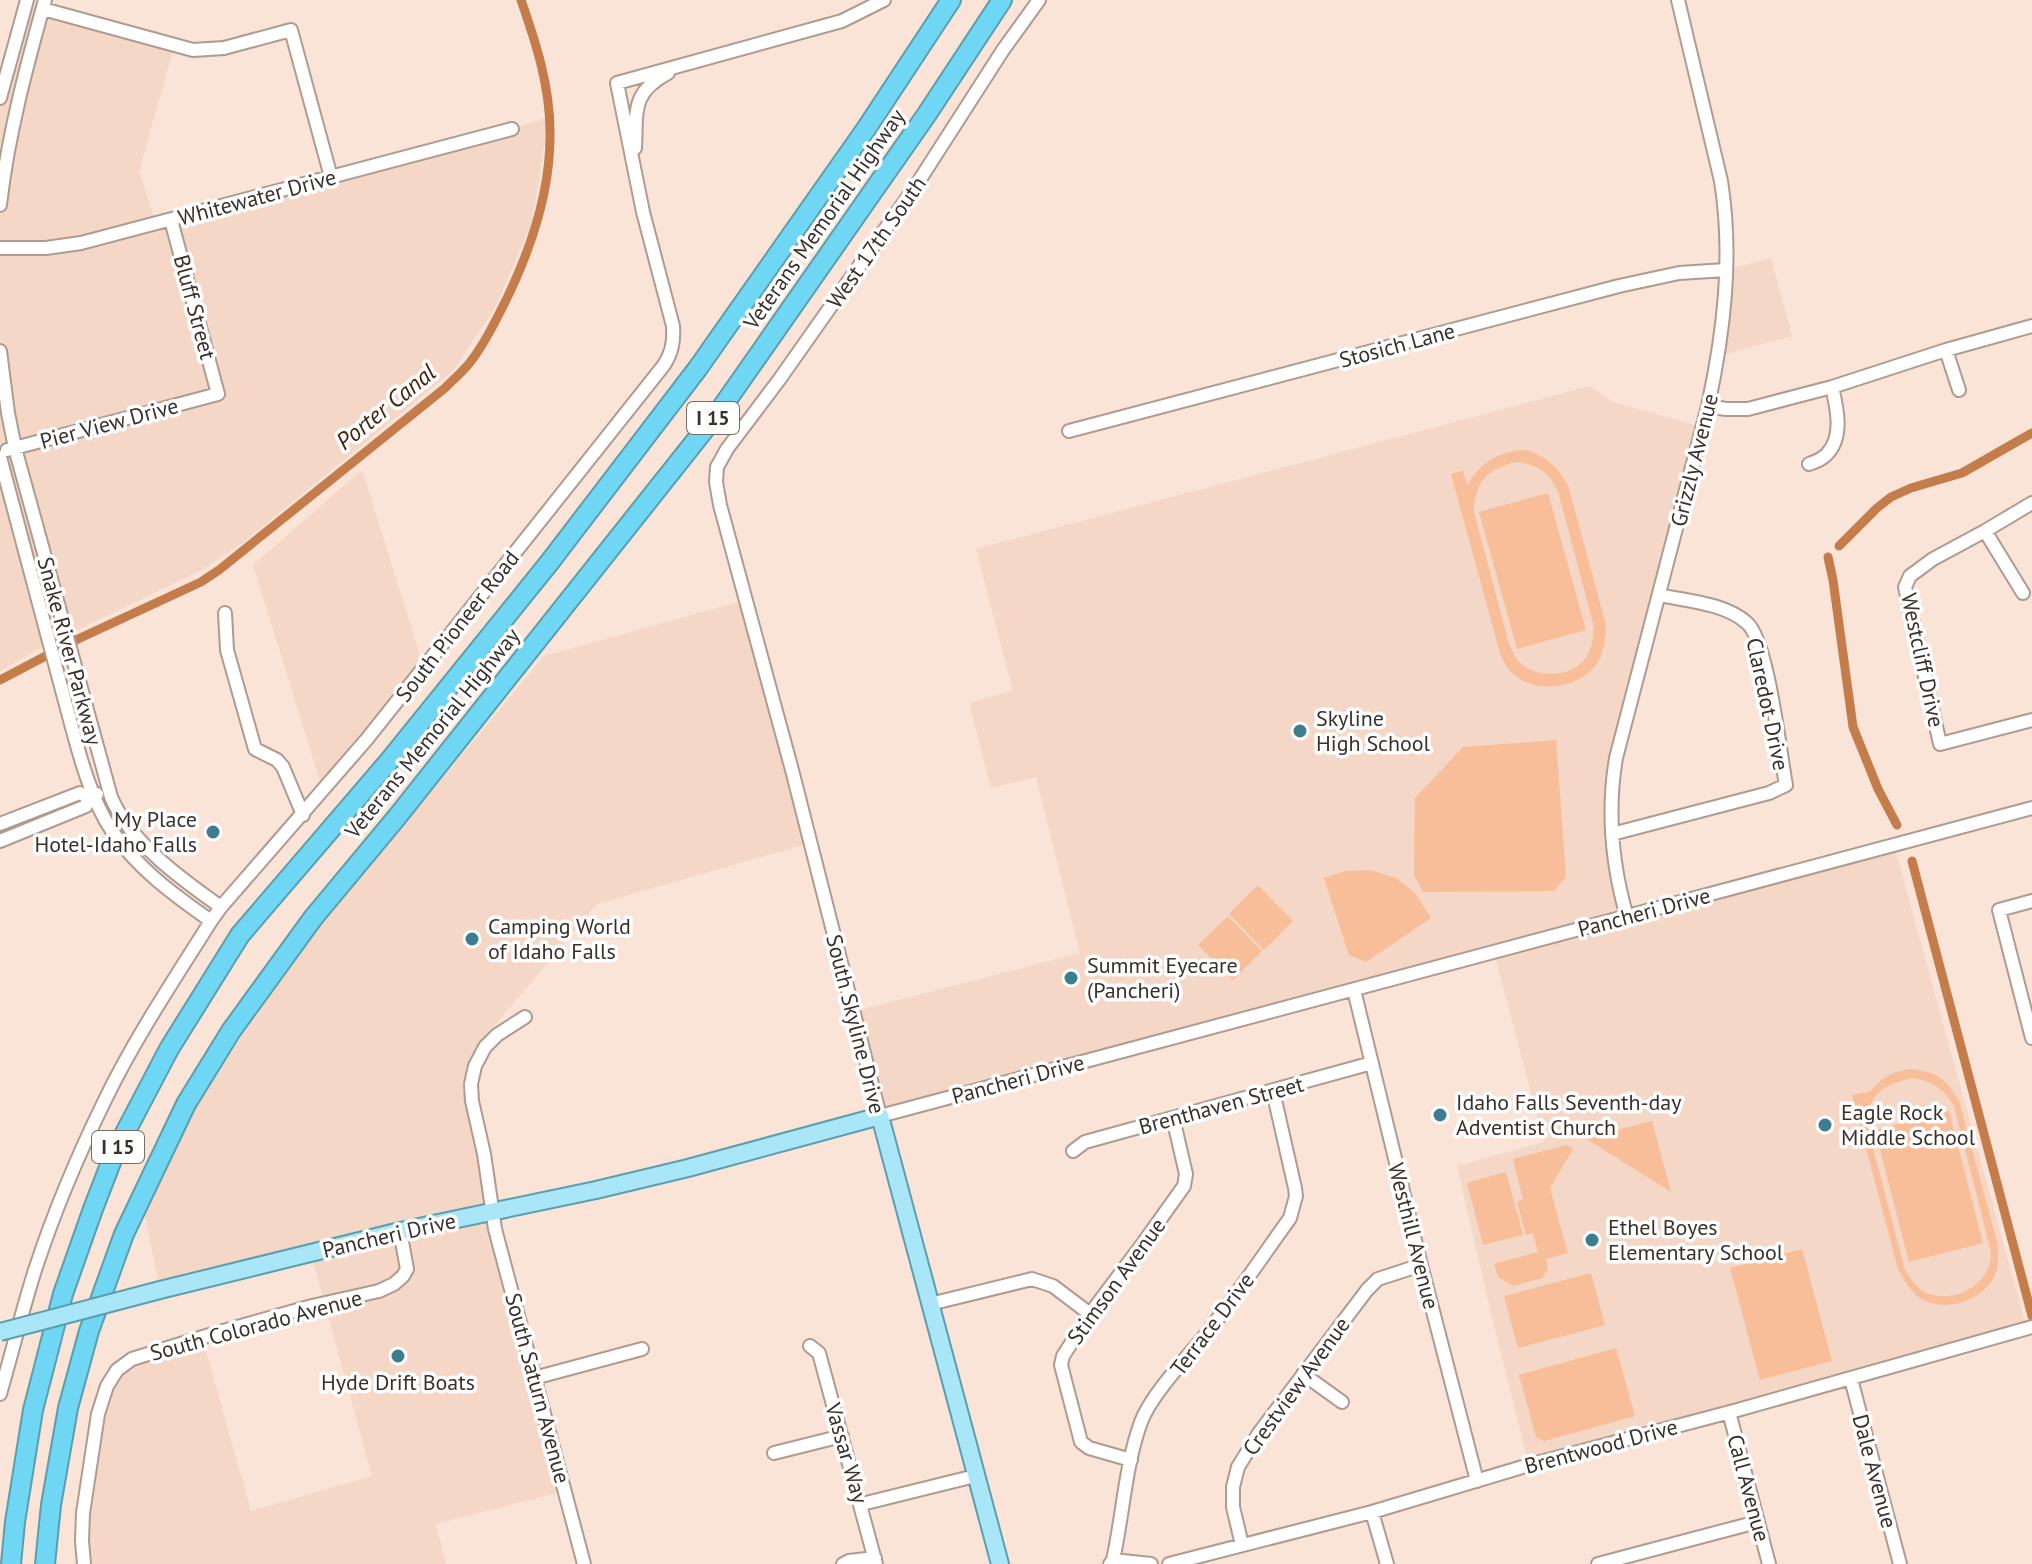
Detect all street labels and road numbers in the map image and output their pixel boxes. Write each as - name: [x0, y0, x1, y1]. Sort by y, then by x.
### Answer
- street label: Veterans Memorial Highway: [737, 103, 911, 336]
- street label: Whitewater Drive: [175, 162, 339, 232]
- street label: West 17th South: [820, 171, 932, 313]
- street label: Bluff Street: [168, 252, 223, 363]
- street label: Stosich Lane: [1336, 316, 1458, 374]
- street label: Grizzly Avenue: [1664, 390, 1724, 530]
- street label: Pier View Drive: [37, 391, 181, 455]
- road number: I 15: [687, 402, 739, 434]
- street label: South Pioneer Road: [389, 545, 525, 707]
- street label: Snake River Parkway: [31, 554, 109, 749]
- street label: Westcliff Drive: [1895, 590, 1951, 730]
- street label: Veterans Memorial Highway: [338, 621, 526, 845]
- street label: Claredot Drive: [1740, 635, 1796, 773]
- street label: Pancheri Drive: [1575, 881, 1713, 943]
- street label: South Skyline Drive: [820, 931, 892, 1117]
- street label: Pancheri Drive: [949, 1048, 1087, 1110]
- street label: Brenthaven Street: [1135, 1069, 1307, 1140]
- road number: I 15: [92, 1131, 144, 1163]
- street label: Westhill Avenue: [1382, 1160, 1446, 1312]
- street label: Pancheri Drive: [320, 1206, 458, 1264]
- street label: Stimson Avenue: [1061, 1212, 1171, 1350]
- street label: Terrace Drive: [1164, 1267, 1260, 1381]
- street label: South Colorado Avenue: [147, 1283, 365, 1367]
- street label: South Saturn Avenue: [499, 1290, 577, 1486]
- street label: Crestview Avenue: [1236, 1311, 1356, 1461]
- street label: Vassar Way: [819, 1399, 875, 1507]
- street label: Dale Avenue: [1846, 1411, 1904, 1531]
- street label: Brentwood Drive: [1521, 1412, 1681, 1480]
- street label: Call Avenue: [1721, 1431, 1777, 1545]

